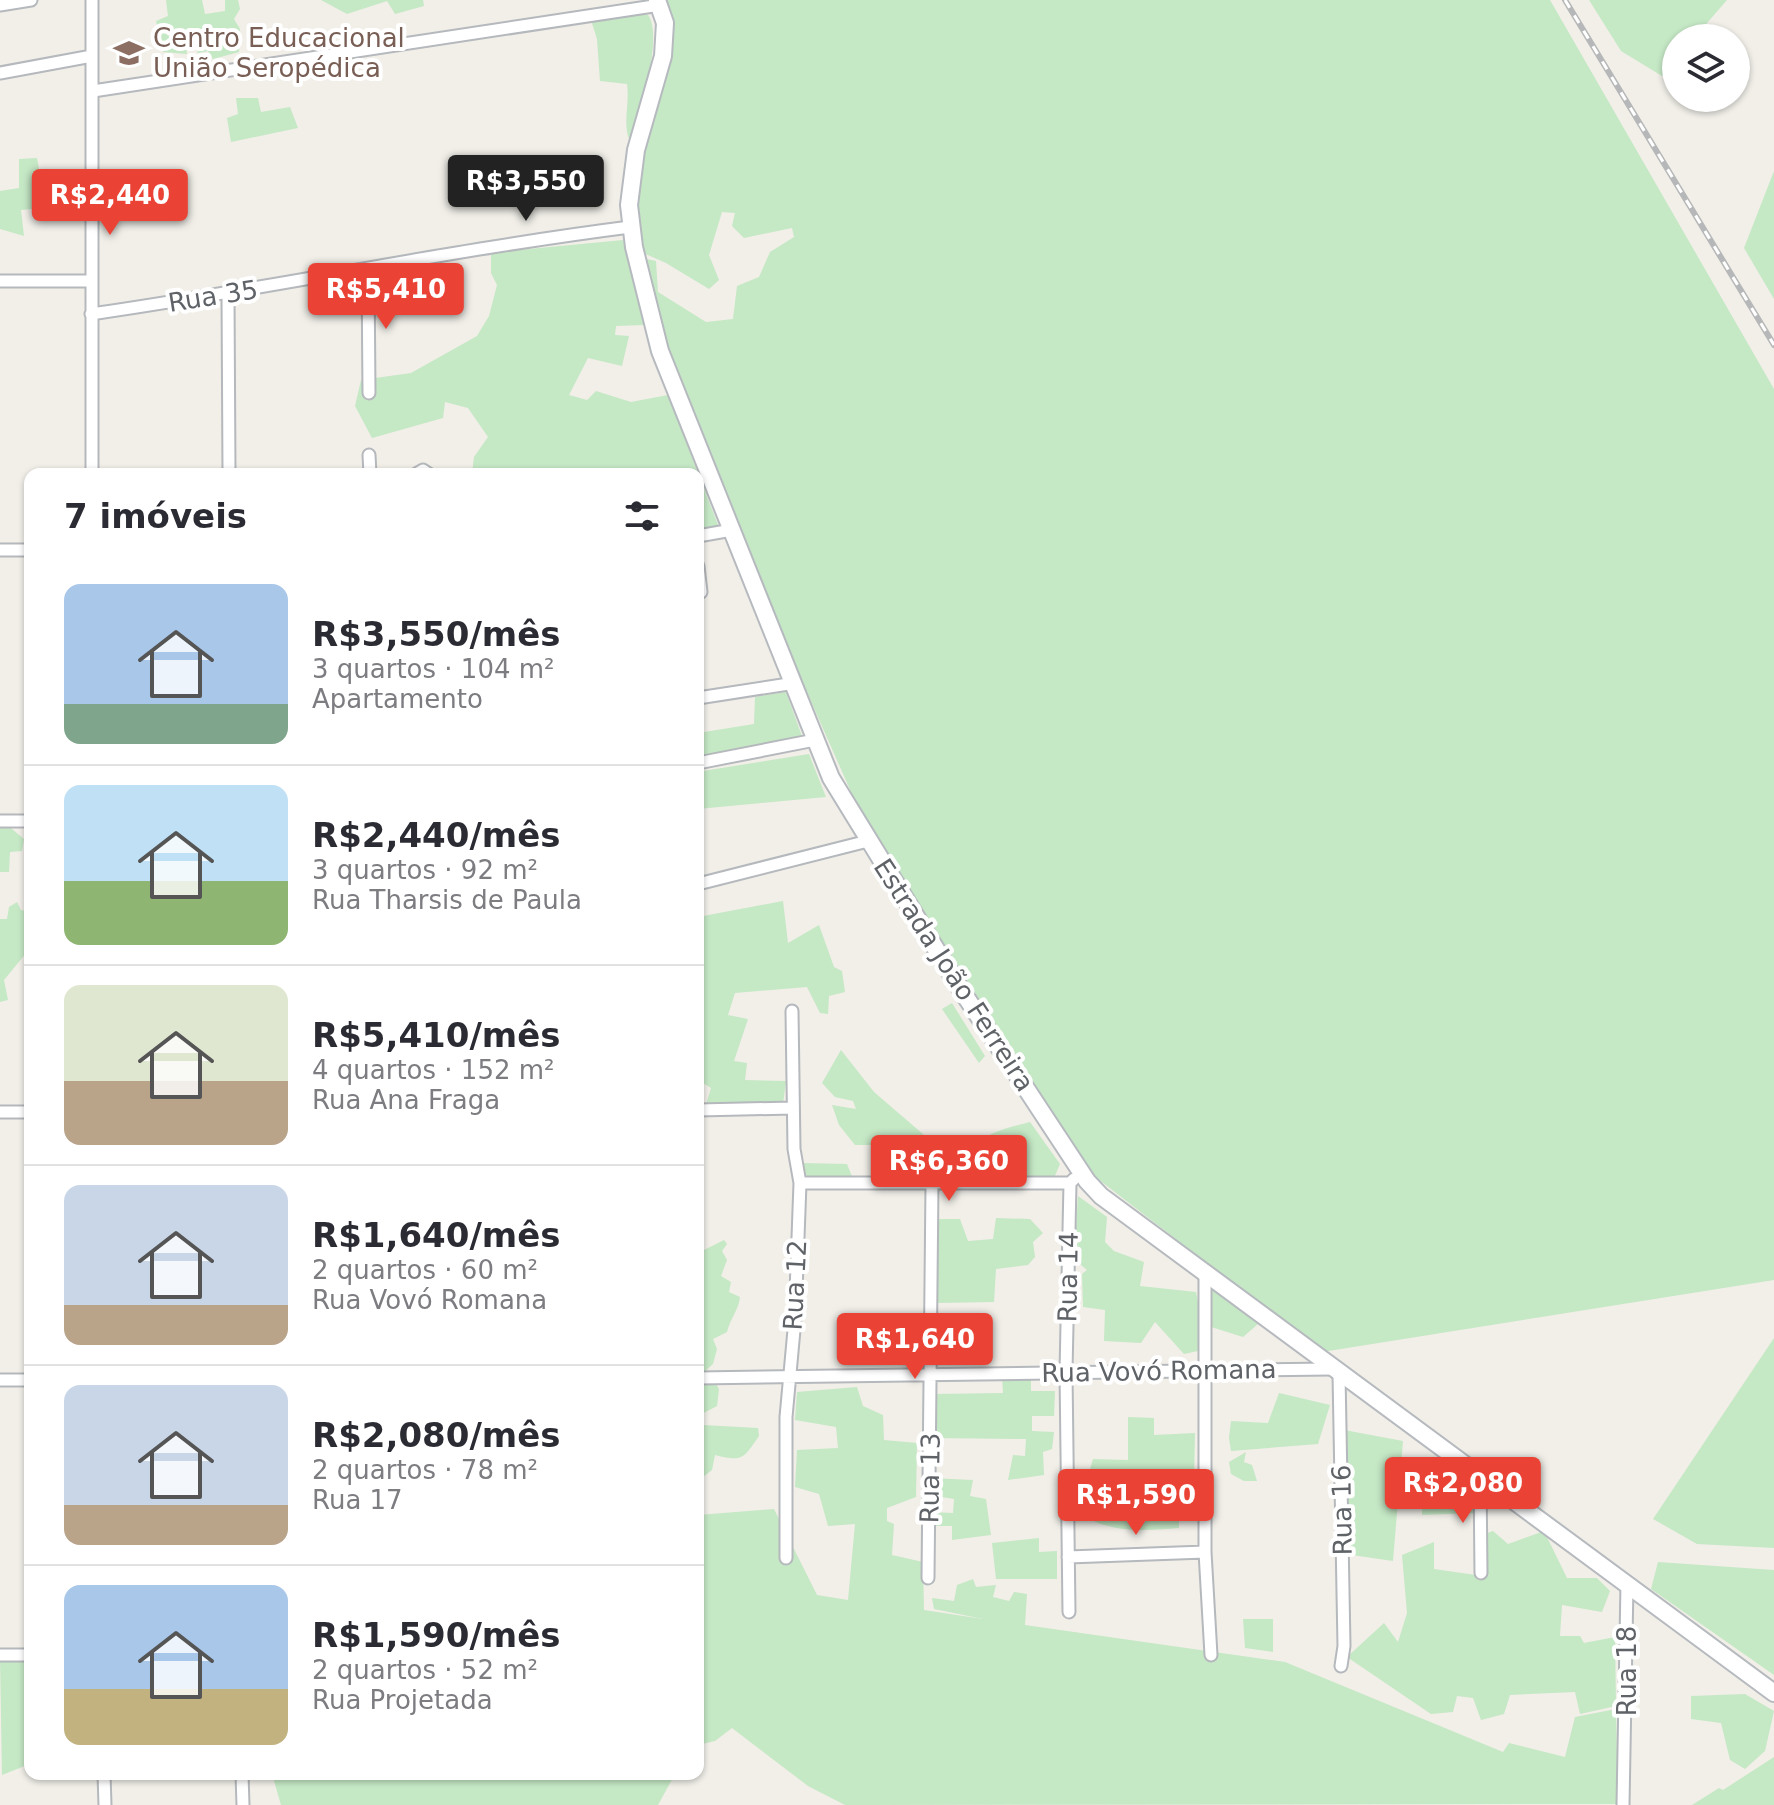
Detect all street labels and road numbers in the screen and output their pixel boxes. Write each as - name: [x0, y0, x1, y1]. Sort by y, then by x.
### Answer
- street label: Rua 35: [166, 274, 260, 318]
- street label: Estrada João Ferreira: [868, 853, 1040, 1097]
- street label: Rua 14: [1052, 1231, 1084, 1323]
- street label: Rua 12: [778, 1239, 812, 1331]
- street label: Rua Vovó Romana: [1041, 1354, 1277, 1388]
- street label: Rua 13: [914, 1432, 946, 1524]
- street label: Rua 16: [1326, 1464, 1358, 1556]
- street label: Rua 18: [1612, 1626, 1642, 1716]

